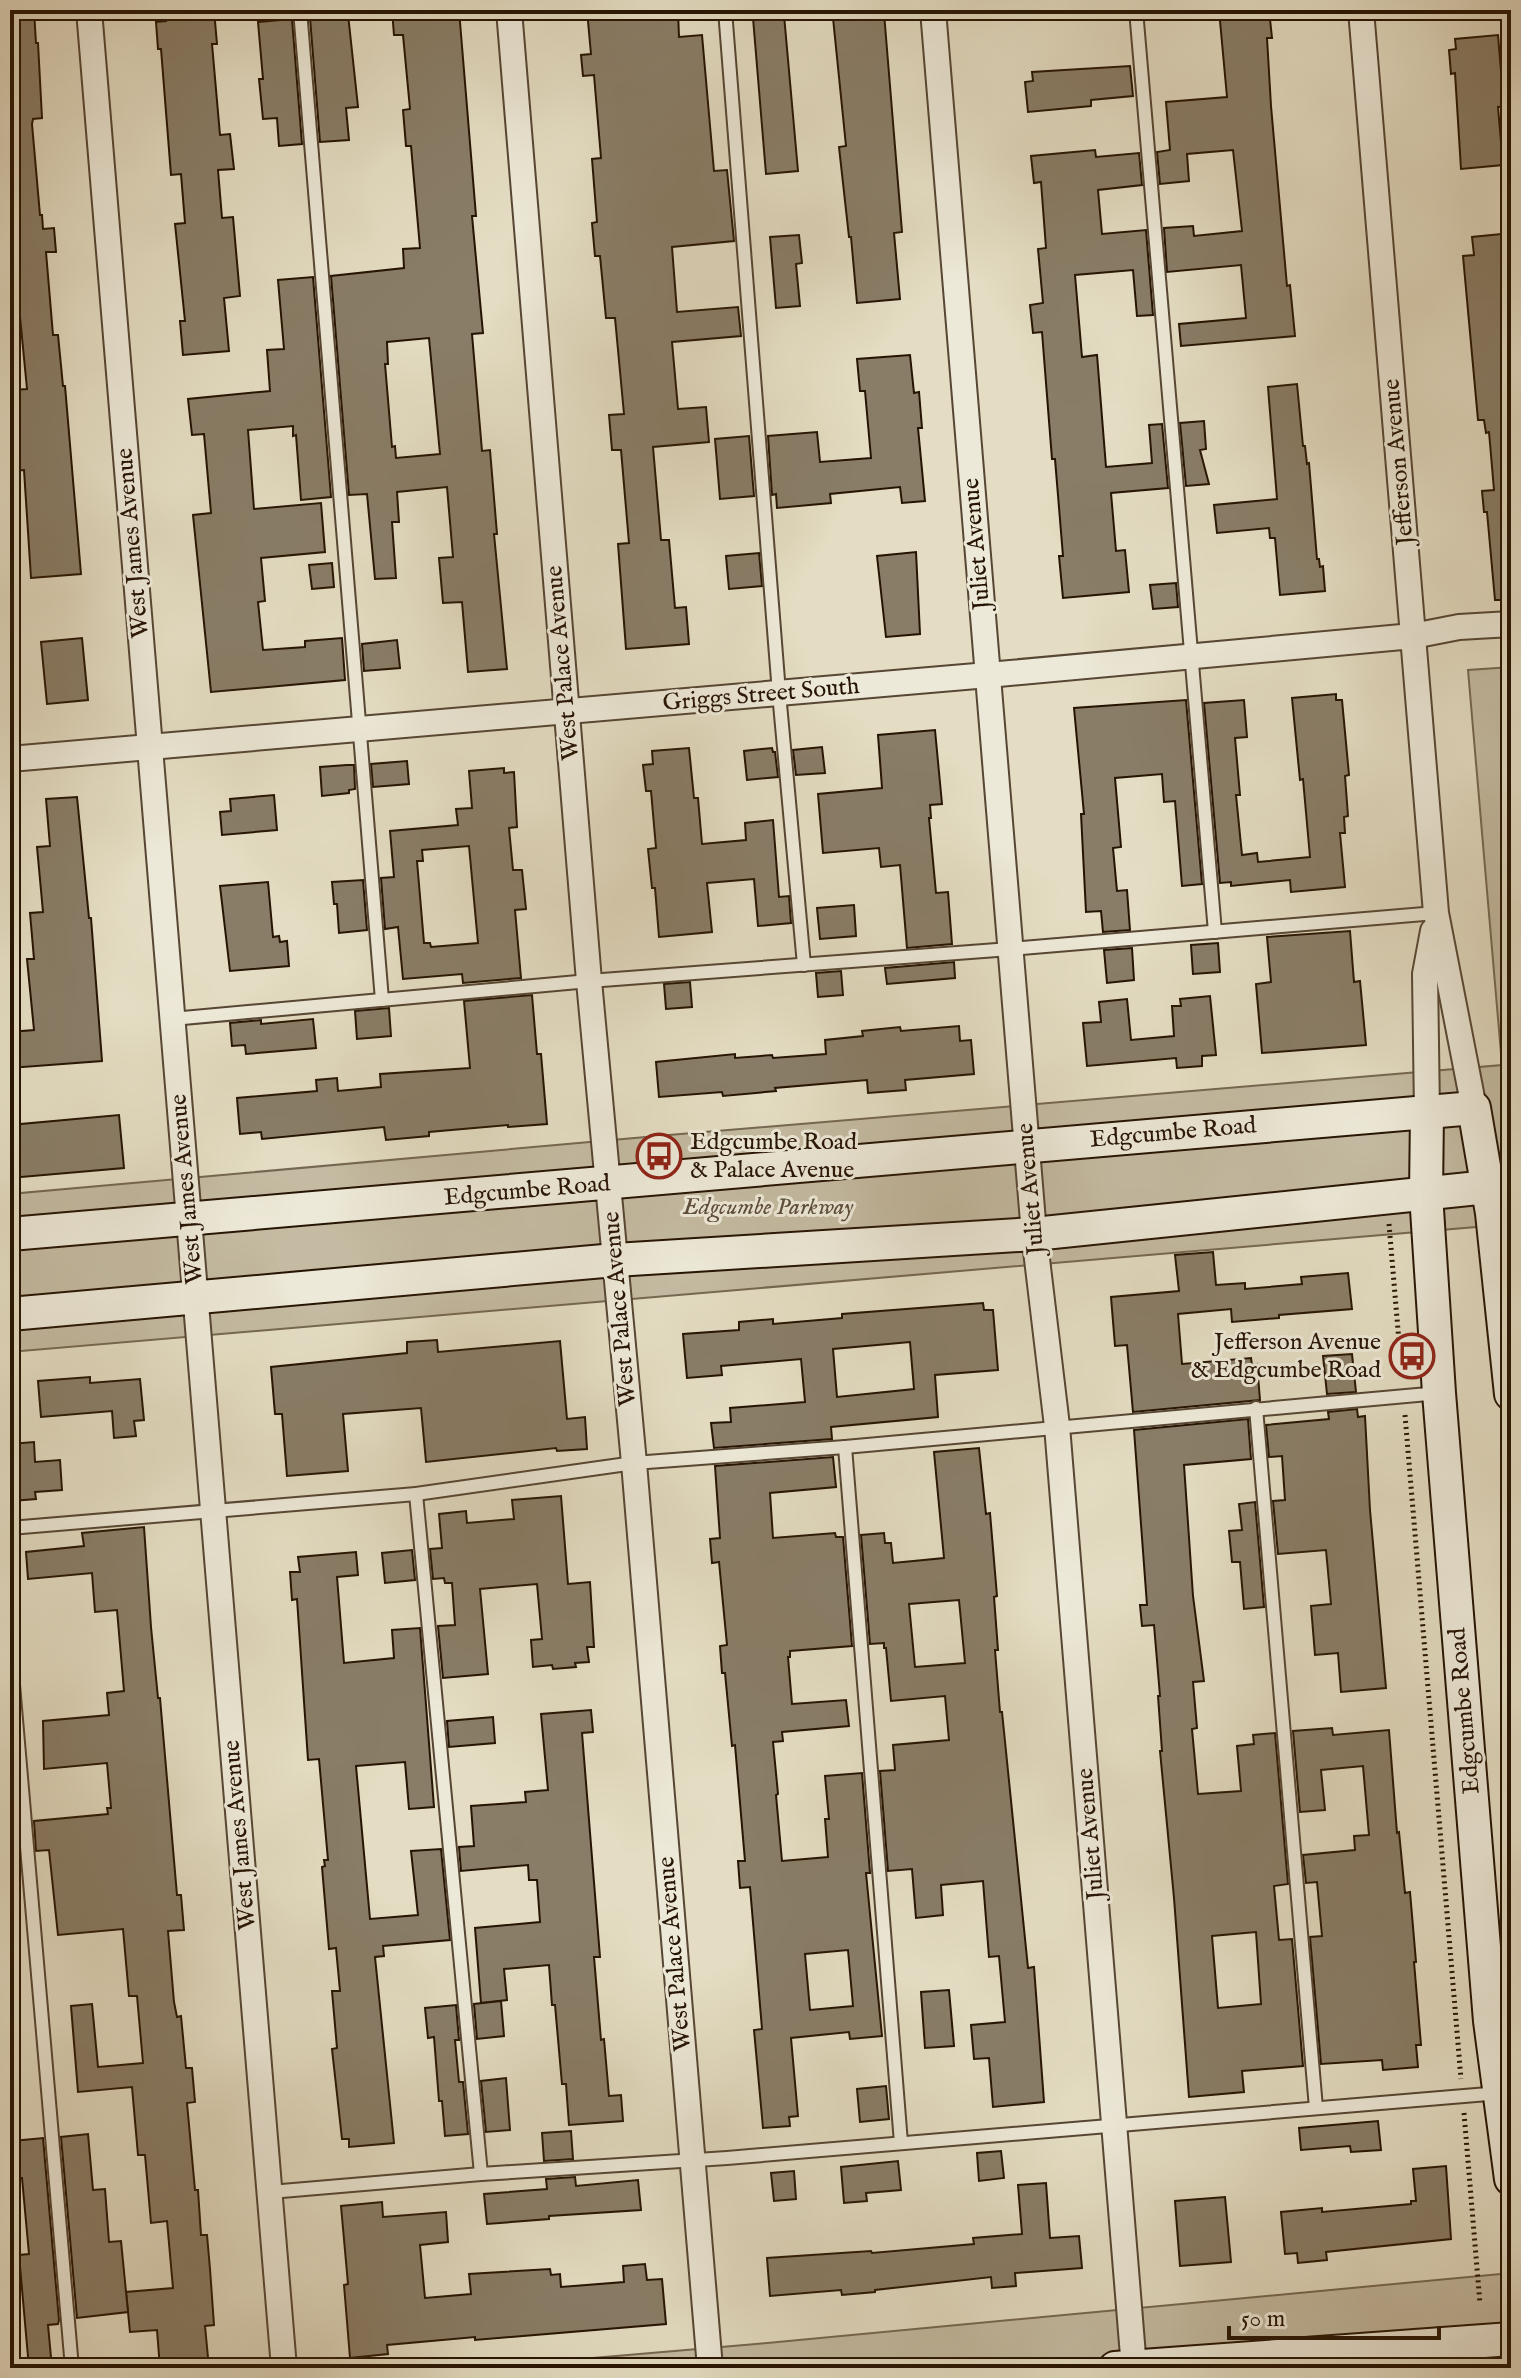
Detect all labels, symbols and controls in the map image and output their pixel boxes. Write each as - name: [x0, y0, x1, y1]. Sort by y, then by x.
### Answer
- street label: Jefferson Avenue: [1376, 377, 1422, 550]
- street label: West James Avenue: [109, 447, 157, 639]
- street label: Juliet Avenue: [956, 477, 998, 614]
- street label: West Palace Avenue: [539, 564, 587, 762]
- street label: Griggs Street South: [661, 671, 861, 719]
- street label: West James Avenue: [163, 1093, 211, 1285]
- street label: Edgcumbe Road: [1088, 1110, 1258, 1156]
- street label: Juliet Avenue: [1010, 1122, 1052, 1259]
- place label: Edgcumbe Road & Palace Avenue: [690, 1127, 857, 1186]
- bus stop icon: Edgcumbe Road & Palace Avenue: [635, 1132, 683, 1180]
- street label: Edgcumbe Road: [442, 1168, 612, 1214]
- park label: Edgcumbe Parkway: [682, 1192, 854, 1223]
- street label: West Palace Avenue: [596, 1210, 644, 1408]
- place label: Jefferson Avenue & Edgcumbe Road: [1191, 1327, 1381, 1386]
- bus stop icon: Jefferson Avenue & Edgcumbe Road: [1388, 1332, 1436, 1380]
- street label: Edgcumbe Road: [1442, 1626, 1488, 1796]
- street label: West James Avenue: [216, 1739, 264, 1931]
- street label: Juliet Avenue: [1070, 1767, 1112, 1904]
- street label: West Palace Avenue: [651, 1855, 699, 2053]
- scale bar: [1229, 2290, 1439, 2340]
- text: 50 m: [1241, 2304, 1285, 2335]

